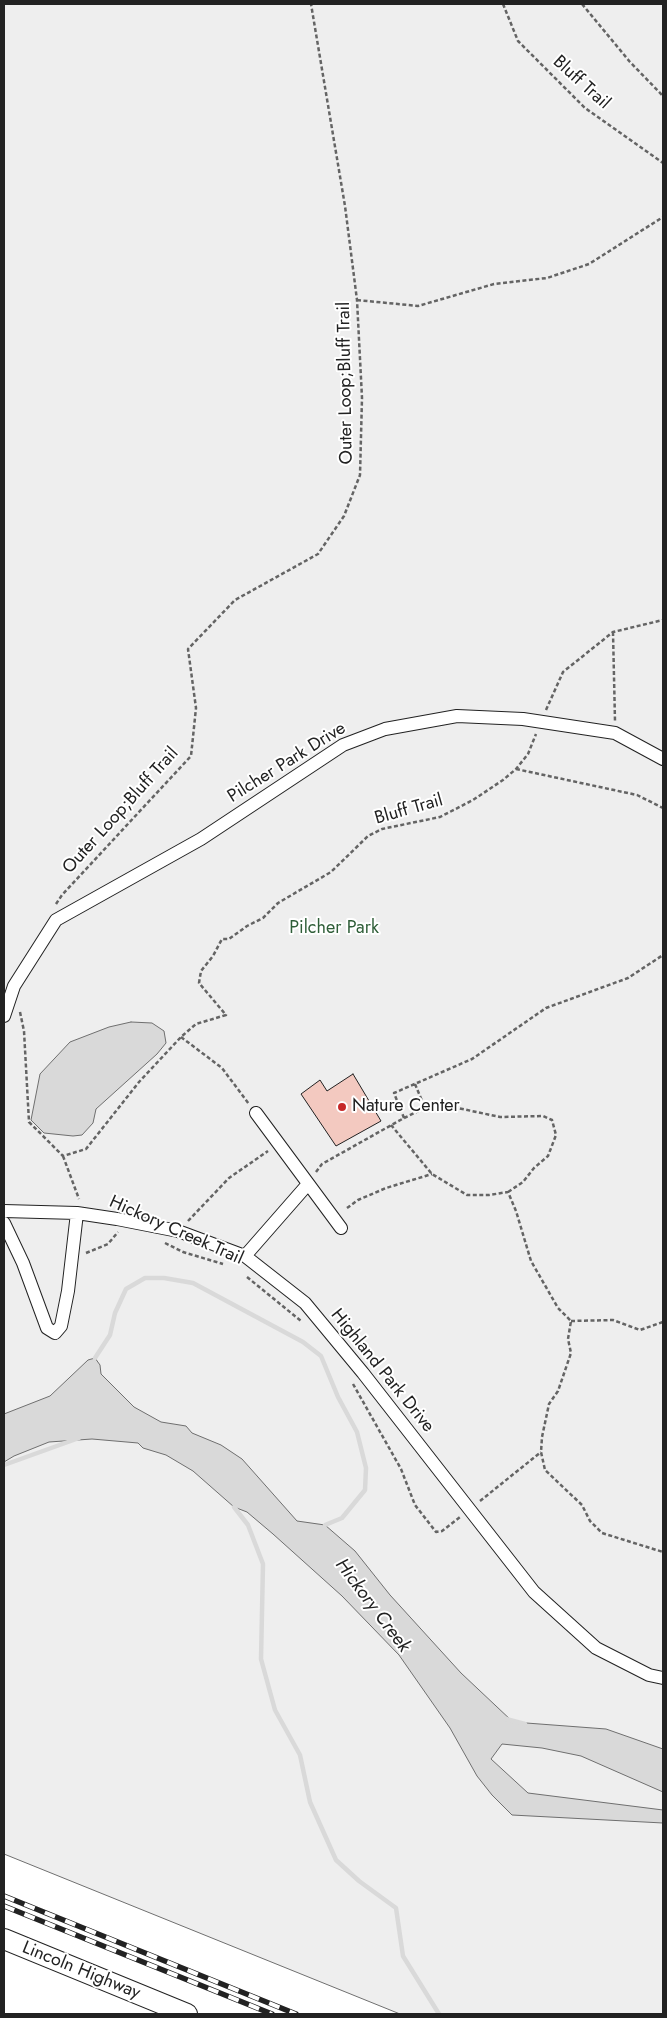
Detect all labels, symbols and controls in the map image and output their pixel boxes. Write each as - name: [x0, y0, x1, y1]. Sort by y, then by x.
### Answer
- street label: Bluff Trail: [548, 52, 614, 114]
- street label: Outer Loop;Bluff Trail: [334, 301, 358, 465]
- street label: Pilcher Park Drive: [224, 718, 350, 808]
- street label: Outer Loop;Bluff Trail: [59, 743, 183, 879]
- street label: Bluff Trail: [372, 790, 446, 830]
- park label: Pilcher Park: [289, 918, 379, 940]
- place label: Nature Center: [352, 1096, 460, 1118]
- marker: Nature Center: [336, 1101, 348, 1113]
- street label: Hickory Creek Trail: [106, 1192, 246, 1270]
- street label: Highland Park Drive: [326, 1305, 438, 1437]
- water label: Hickory Creek: [329, 1555, 415, 1657]
- street label: Lincoln Highway: [19, 1937, 143, 2005]

